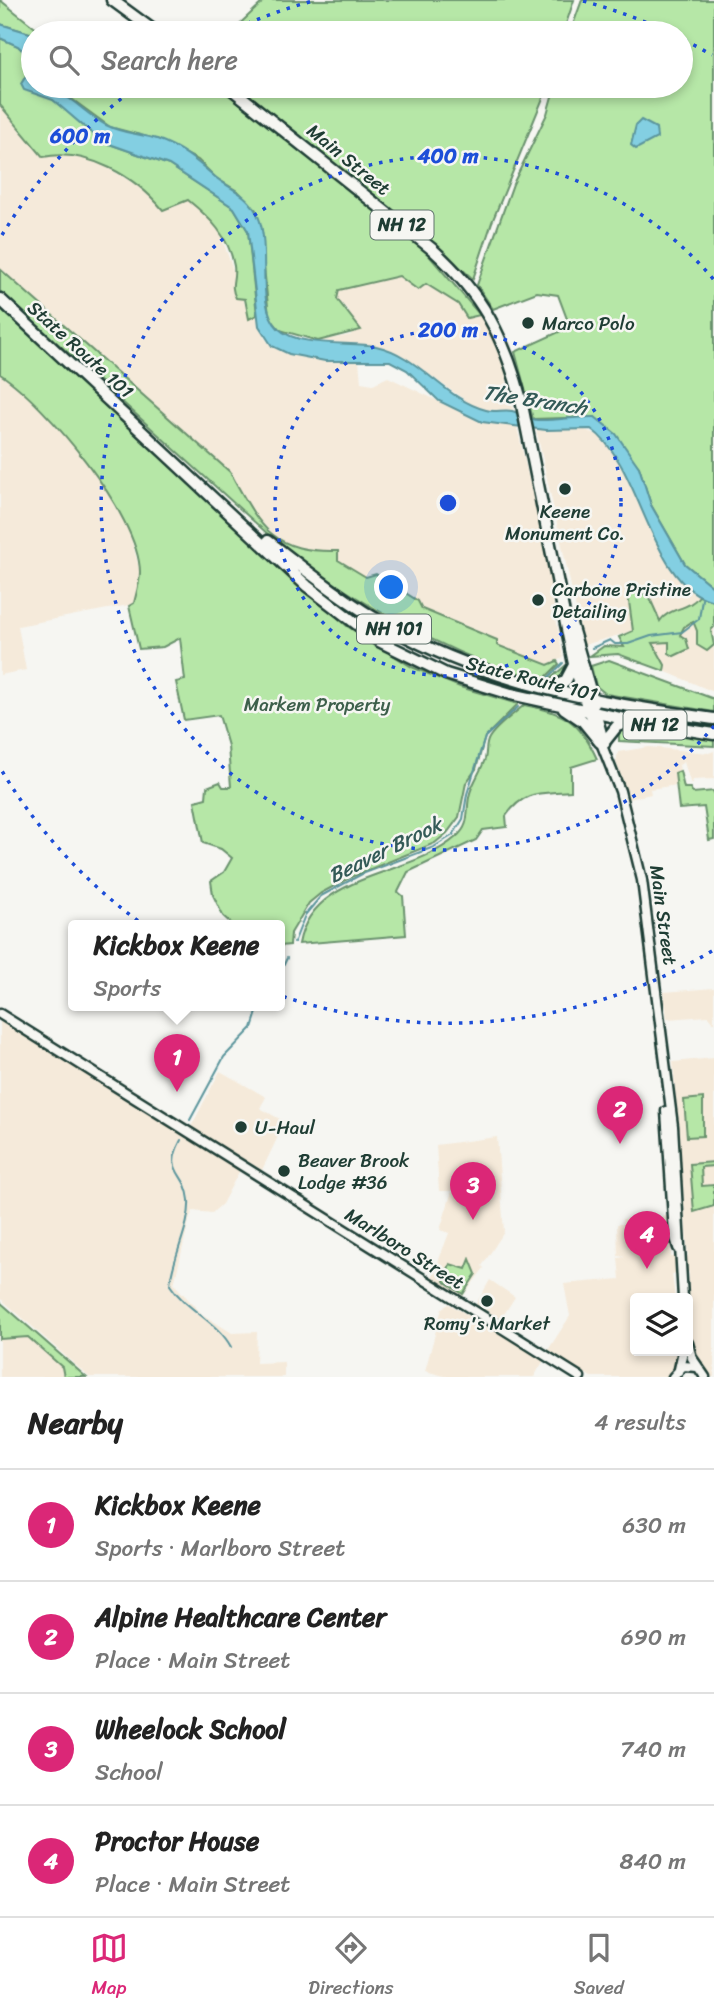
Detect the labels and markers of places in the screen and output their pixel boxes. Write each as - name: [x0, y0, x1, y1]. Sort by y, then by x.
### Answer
- place label: Marco Polo: [542, 307, 635, 340]
- marker: Marco Polo: [520, 315, 536, 331]
- marker: Keene Monument Co.: [557, 481, 573, 497]
- centre of rings: [436, 491, 460, 515]
- place label: Keene Monument Co.: [505, 495, 625, 550]
- place label: Carbone Pristine Detailing: [552, 573, 691, 628]
- marker: Carbone Pristine Detailing: [530, 592, 546, 608]
- pin: 1: [154, 1034, 200, 1092]
- pin: 2: [597, 1086, 643, 1144]
- place label: U-Haul: [255, 1111, 316, 1144]
- marker: U-Haul: [233, 1119, 249, 1135]
- place label: Beaver Brook Lodge #36: [298, 1144, 410, 1199]
- pin: 3: [450, 1162, 496, 1220]
- marker: Beaver Brook Lodge #36: [276, 1163, 292, 1179]
- pin: 4: [624, 1211, 670, 1269]
- marker: Romy's Market: [479, 1293, 495, 1309]
- place label: Romy's Market: [424, 1307, 551, 1340]

